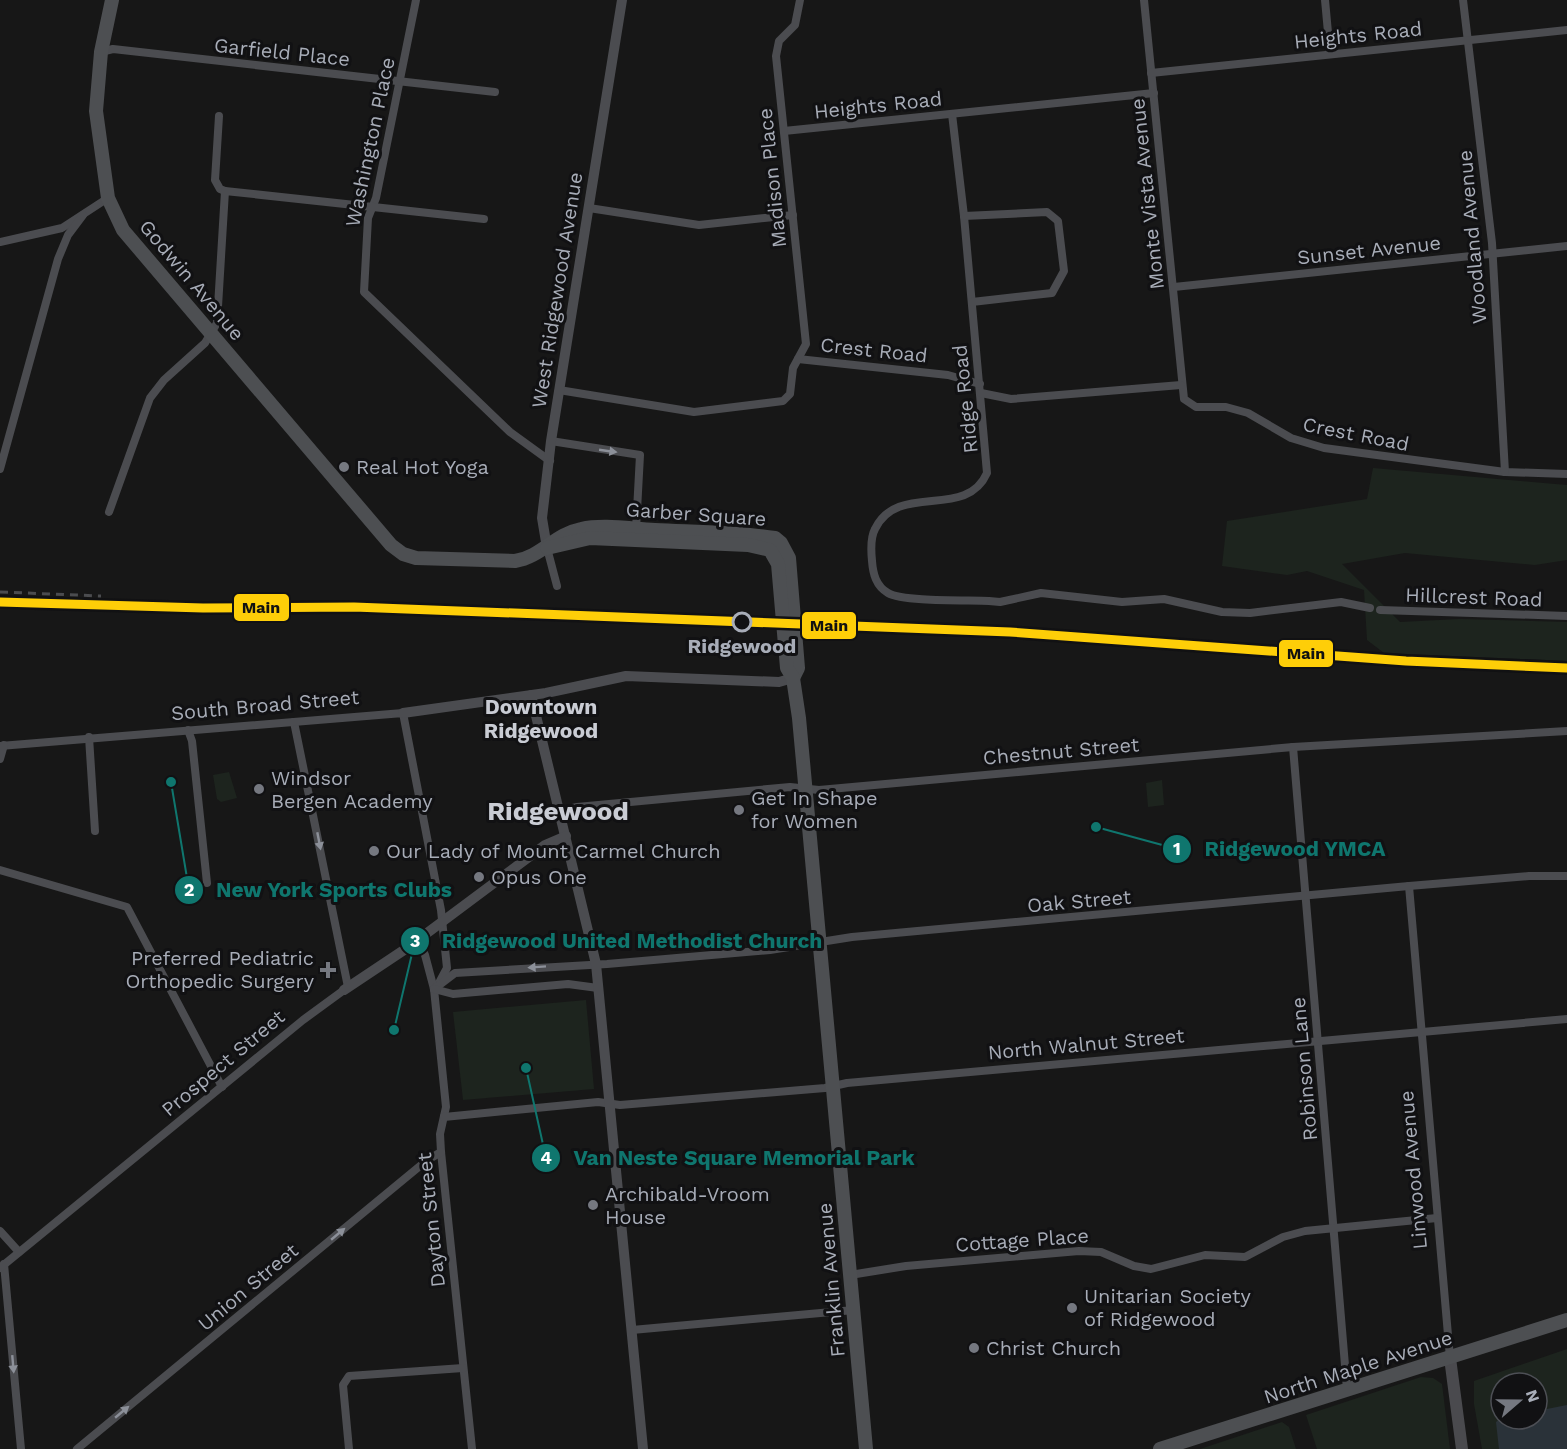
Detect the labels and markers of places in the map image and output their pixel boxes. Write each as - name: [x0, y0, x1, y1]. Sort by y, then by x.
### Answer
- place label: Real Hot Yoga: [356, 455, 489, 479]
- marker: Real Hot Yoga: [337, 460, 351, 474]
- marker: Ridgewood: [732, 612, 752, 632]
- place label: Ridgewood: [688, 634, 796, 658]
- place label: Windsor Bergen Academy: [271, 766, 433, 813]
- marker: Windsor Bergen Academy: [252, 782, 266, 796]
- place label: Get In Shape for Women: [751, 786, 878, 833]
- marker: Get In Shape for Women: [732, 803, 746, 817]
- callout: Ridgewood YMCA: [1162, 829, 1398, 868]
- place label: Our Lady of Mount Carmel Church: [386, 839, 721, 863]
- marker: Our Lady of Mount Carmel Church: [367, 844, 381, 858]
- place label: Opus One: [491, 865, 587, 889]
- marker: Opus One: [472, 870, 486, 884]
- callout: New York Sports Clubs: [174, 871, 465, 910]
- callout: Ridgewood United Methodist Church: [400, 921, 834, 960]
- place label: Preferred Pediatric Orthopedic Surgery: [125, 946, 315, 993]
- marker: Preferred Pediatric Orthopedic Surgery: [319, 961, 337, 979]
- callout: Van Neste Square Memorial Park: [531, 1138, 927, 1177]
- place label: Archibald-Vroom House: [605, 1182, 770, 1229]
- marker: Archibald-Vroom House: [586, 1198, 600, 1212]
- place label: Unitarian Society of Ridgewood: [1084, 1284, 1251, 1331]
- marker: Unitarian Society of Ridgewood: [1065, 1301, 1079, 1315]
- place label: Christ Church: [986, 1336, 1121, 1360]
- marker: Christ Church: [967, 1341, 981, 1355]

